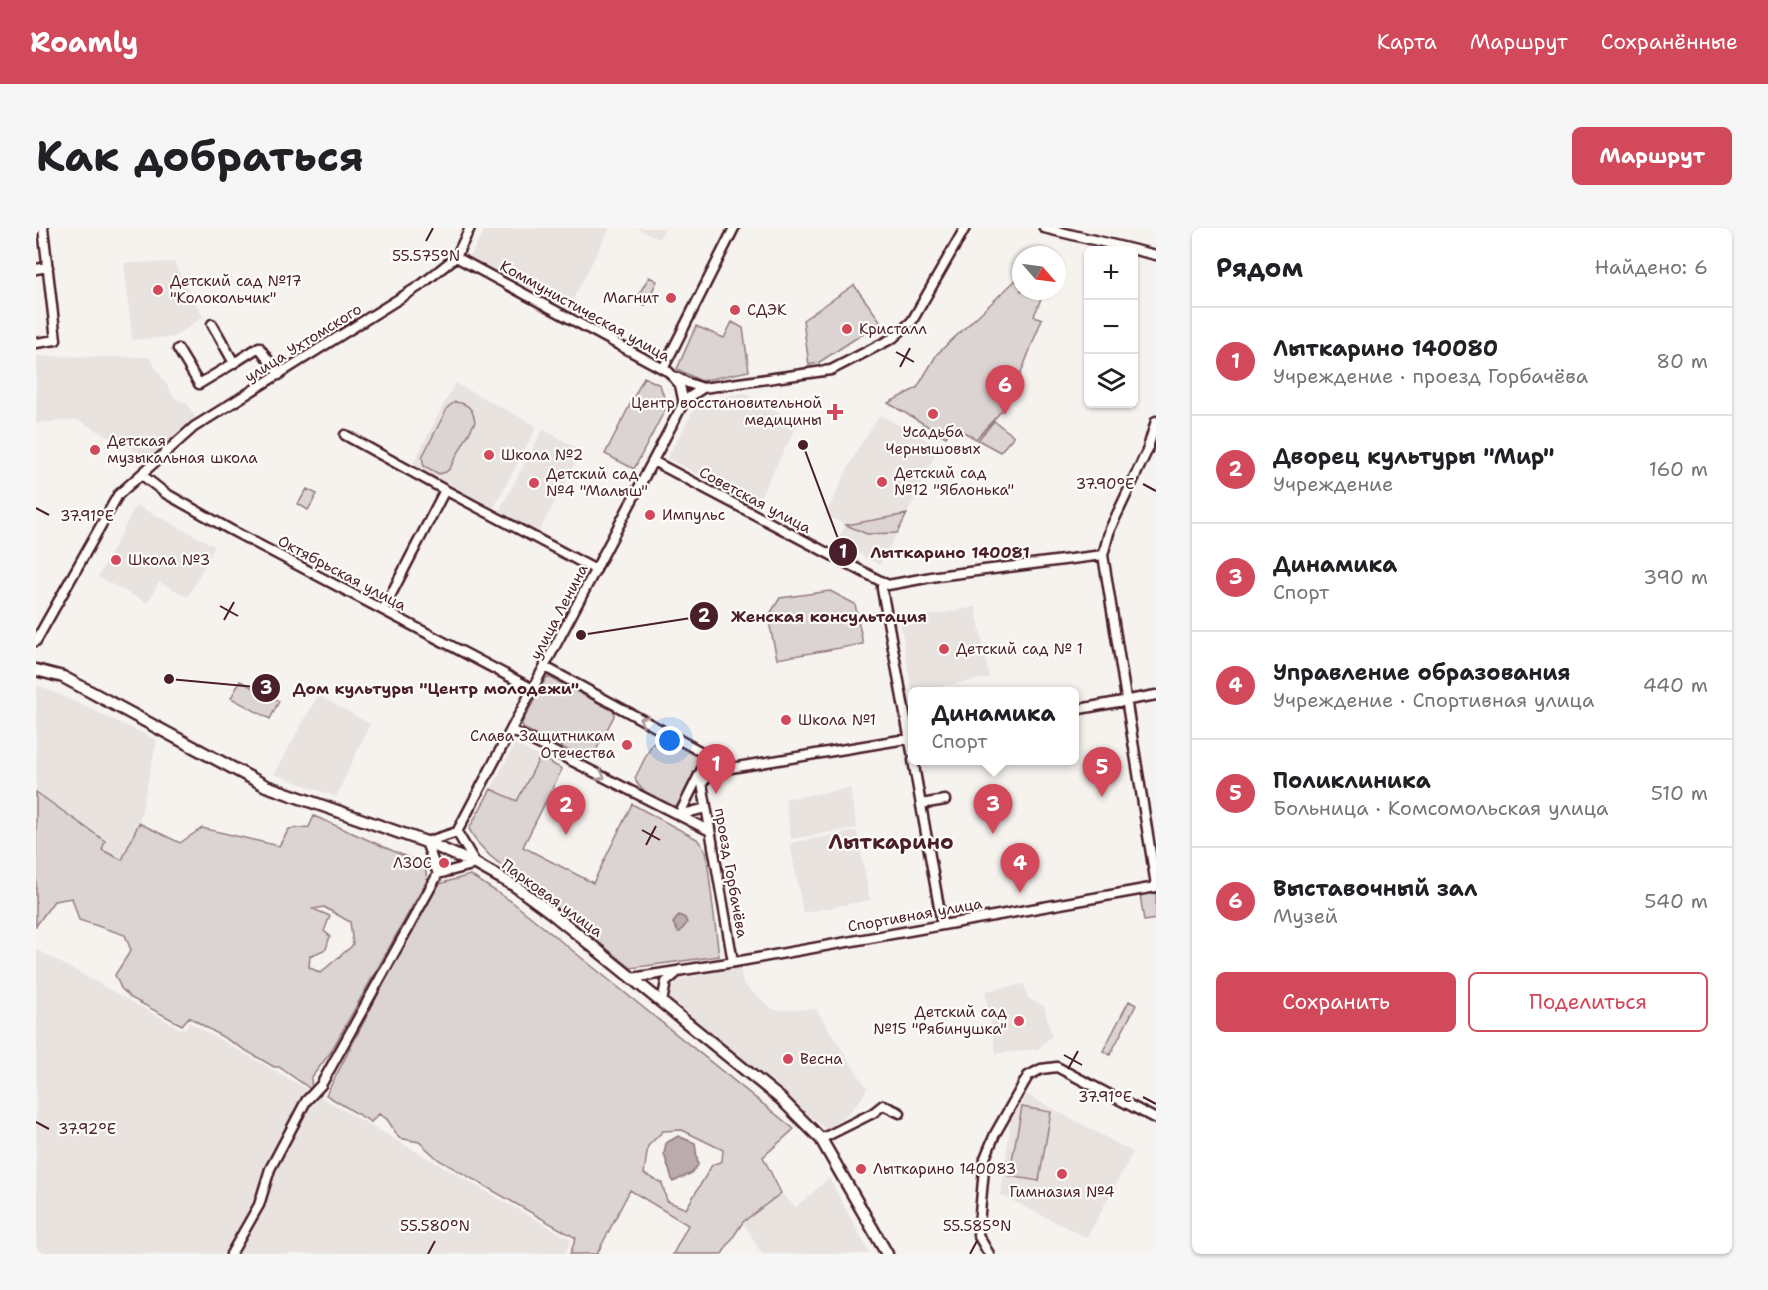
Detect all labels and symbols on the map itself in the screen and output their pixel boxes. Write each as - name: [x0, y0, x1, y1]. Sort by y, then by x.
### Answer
- text: 55.575°N: [392, 246, 460, 266]
- north arrow: [1012, 246, 1066, 300]
- street label: Коммунистическая улица: [496, 256, 674, 367]
- place label: Детский сад №17 "Колокольчик": [170, 271, 302, 308]
- marker: Детский сад №17 "Колокольчик": [151, 283, 165, 297]
- place label: Магнит: [603, 288, 659, 308]
- marker: Магнит: [664, 291, 678, 305]
- street label: улица Ухтомского: [241, 299, 365, 387]
- place label: СДЭК: [747, 300, 787, 320]
- marker: СДЭК: [728, 303, 742, 317]
- place label: Кристалл: [859, 319, 928, 339]
- marker: Кристалл: [840, 322, 854, 336]
- pin: 6: [986, 366, 1024, 415]
- place label: Центр восстановительной медицины: [631, 393, 822, 430]
- marker: Центр восстановительной медицины: [826, 403, 844, 421]
- marker: Усадьба Чернышовых: [926, 407, 940, 421]
- place label: Усадьба Чернышовых: [886, 422, 981, 459]
- place label: Детская музыкальная школа: [107, 431, 258, 468]
- marker: Детская музыкальная школа: [88, 443, 102, 457]
- place label: Школа №2: [501, 445, 583, 465]
- marker: Школа №2: [482, 448, 496, 462]
- street label: Советская улица: [696, 462, 815, 538]
- place label: Детский сад №12 "Яблонька": [894, 463, 1014, 500]
- place label: Детский сад №4 "Малыш": [546, 464, 648, 501]
- text: 37.90°E: [1076, 474, 1134, 494]
- marker: Детский сад №12 "Яблонька": [875, 475, 889, 489]
- marker: Детский сад №4 "Малыш": [527, 476, 541, 490]
- place label: Импульс: [662, 505, 725, 525]
- text: 37.91°E: [60, 506, 114, 526]
- marker: Импульс: [643, 508, 657, 522]
- street label: Октябрьская улица: [274, 531, 410, 616]
- callout: Лыткарино 140081: [828, 535, 1041, 569]
- text: 1: [839, 540, 847, 564]
- text: Лыткарино 140081: [870, 542, 1030, 563]
- place label: Школа №3: [128, 550, 210, 570]
- marker: Школа №3: [109, 553, 123, 567]
- street label: улица Ленина: [525, 560, 593, 663]
- callout: Женская консультация: [689, 599, 939, 633]
- text: 2: [698, 604, 711, 628]
- text: Женская консультация: [731, 606, 927, 627]
- place label: Детский сад № 1: [956, 639, 1083, 659]
- marker: Детский сад № 1: [937, 642, 951, 656]
- callout: Дом культуры "Центр молодежи": [251, 671, 591, 705]
- text: 3: [260, 676, 272, 700]
- text: Дом культуры "Центр молодежи": [293, 678, 579, 699]
- place label: Школа №1: [798, 710, 876, 730]
- marker: Школа №1: [779, 713, 793, 727]
- one-way arrow: [639, 716, 649, 727]
- place label: Слава Защитникам Отечества: [470, 726, 616, 763]
- your location: [655, 726, 684, 755]
- marker: Слава Защитникам Отечества: [620, 738, 634, 752]
- pin: 1: [696, 744, 736, 794]
- pin: 5: [1082, 748, 1122, 797]
- one-way arrow: [595, 768, 606, 780]
- pin: 3: [974, 784, 1012, 834]
- pin: 2: [546, 786, 586, 835]
- street label: проезд Горбачёва: [710, 806, 752, 940]
- district label: Лыткарино: [828, 828, 954, 856]
- pin: 4: [1000, 844, 1040, 893]
- place label: ЛЗОС: [393, 853, 432, 873]
- street label: Парковая улица: [498, 855, 607, 942]
- marker: ЛЗОС: [437, 856, 451, 870]
- street label: Спортивная улица: [846, 893, 985, 937]
- place label: Детский сад №15 "Рябинушка": [873, 1002, 1007, 1039]
- marker: Детский сад №15 "Рябинушка": [1012, 1014, 1026, 1028]
- place label: Весна: [800, 1049, 843, 1069]
- marker: Весна: [781, 1052, 795, 1066]
- text: 37.91°E: [1078, 1087, 1132, 1107]
- text: 37.92°E: [58, 1119, 116, 1139]
- place label: Лыткарино 140083: [873, 1159, 1016, 1179]
- marker: Лыткарино 140083: [854, 1162, 868, 1176]
- marker: Гимназия №4: [1055, 1167, 1069, 1181]
- place label: Гимназия №4: [1009, 1182, 1115, 1202]
- text: 55.580°N: [400, 1216, 470, 1236]
- text: 55.585°N: [943, 1216, 1011, 1236]

